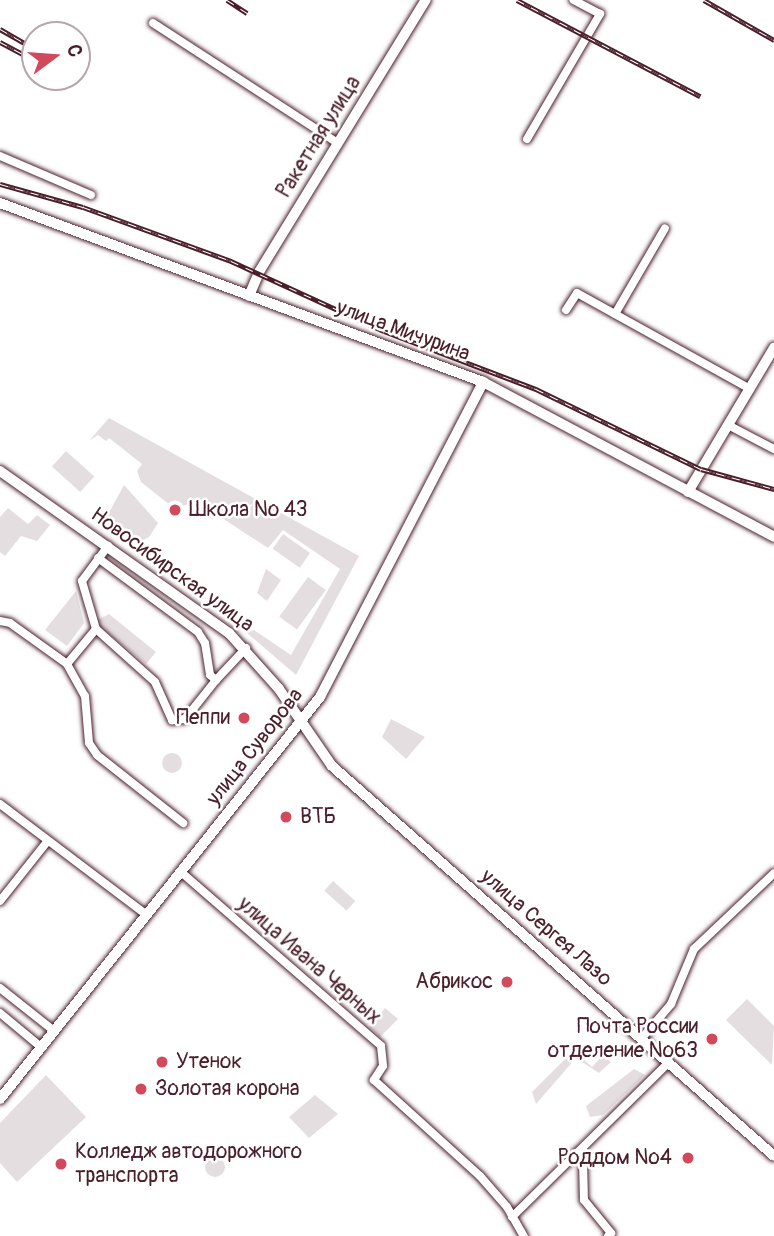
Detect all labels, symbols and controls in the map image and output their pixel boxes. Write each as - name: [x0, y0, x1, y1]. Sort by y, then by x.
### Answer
- north arrow: [21, 21, 91, 91]
- text: С: [61, 42, 87, 60]
- street label: Ракетная улица: [272, 71, 366, 203]
- street label: улица Мичурина: [333, 295, 473, 367]
- place label: Школа № 43: [189, 497, 308, 523]
- street label: Новосибирская улица: [86, 502, 258, 638]
- marker: Школа № 43: [167, 502, 183, 518]
- street label: улица Суворова: [201, 683, 309, 811]
- place label: Пеппи: [176, 705, 230, 731]
- marker: Пеппи: [236, 710, 252, 726]
- place label: ВТБ: [300, 804, 336, 830]
- marker: ВТБ: [278, 809, 294, 825]
- street label: улица Сергея Лазо: [475, 864, 617, 992]
- street label: улица Ивана Черных: [232, 892, 386, 1030]
- place label: Абрикос: [415, 969, 493, 995]
- marker: Абрикос: [499, 974, 515, 990]
- place label: Почта России отделение №63: [548, 1014, 698, 1064]
- marker: Почта России отделение №63: [704, 1031, 720, 1047]
- place label: Утенок: [176, 1049, 242, 1075]
- marker: Утенок: [154, 1054, 170, 1070]
- place label: Золотая корона: [155, 1076, 299, 1102]
- marker: Золотая корона: [133, 1081, 149, 1097]
- place label: Колледж автодорожного транспорта: [75, 1139, 302, 1189]
- place label: Роддом №4: [558, 1145, 672, 1171]
- marker: Роддом №4: [678, 1148, 698, 1168]
- marker: Колледж автодорожного транспорта: [53, 1156, 69, 1172]

